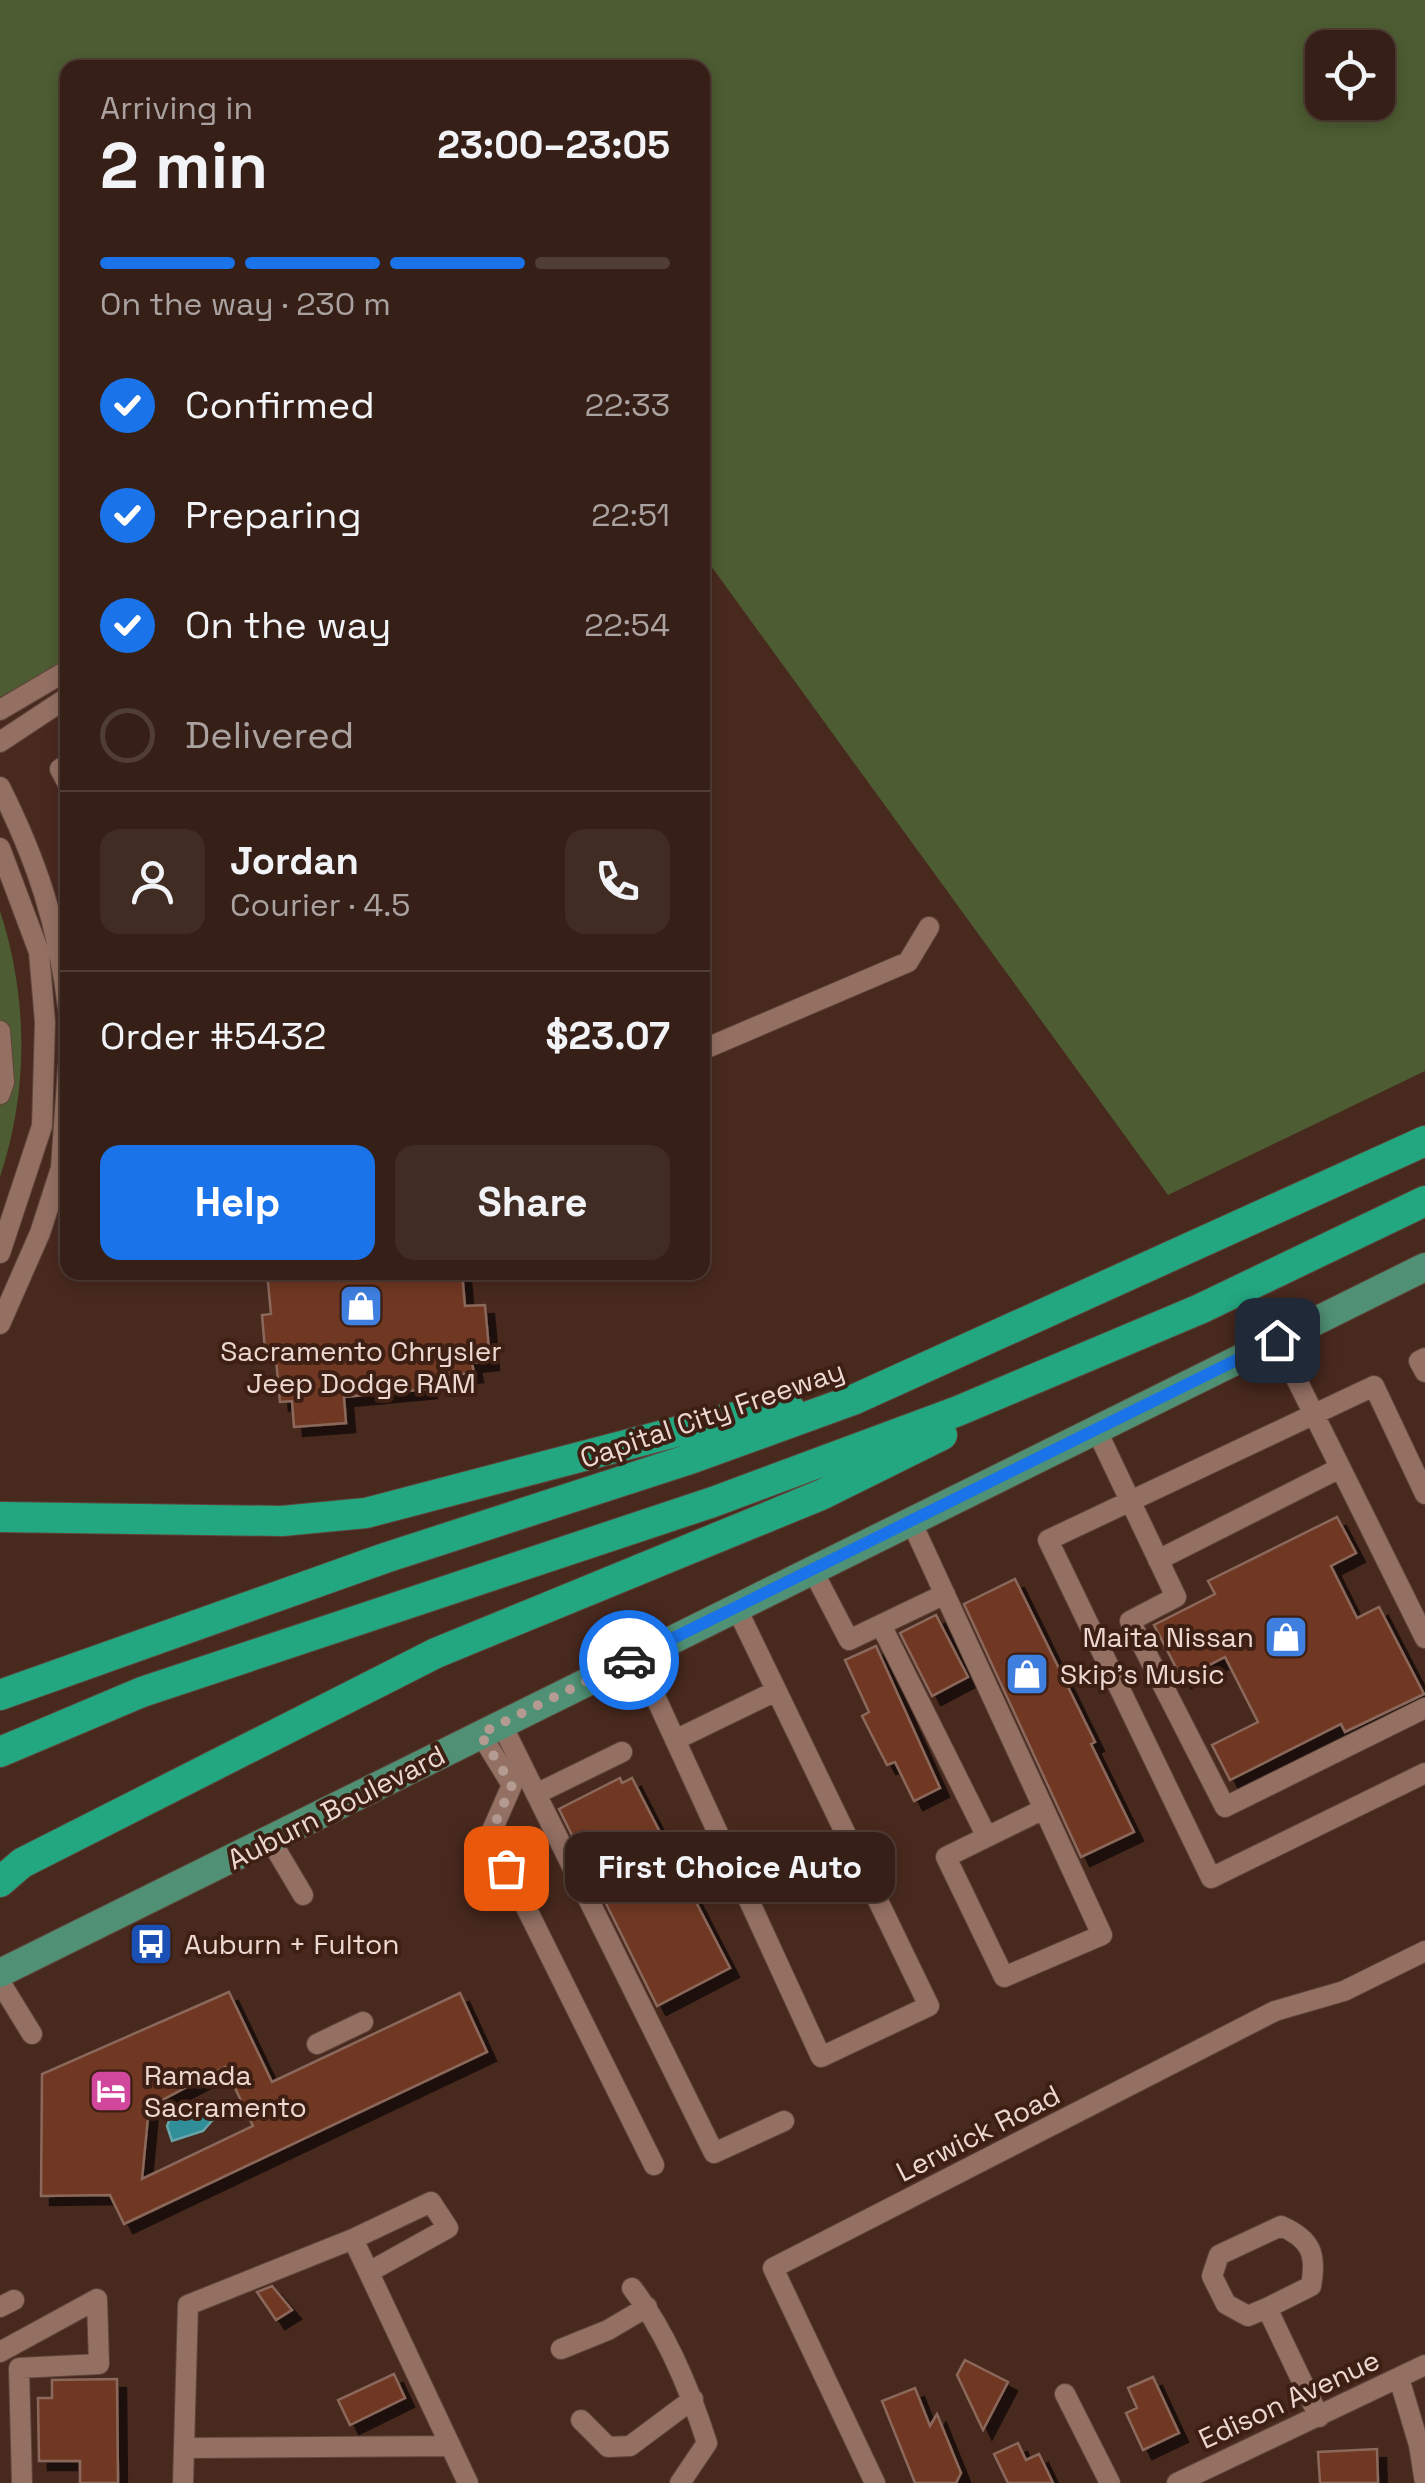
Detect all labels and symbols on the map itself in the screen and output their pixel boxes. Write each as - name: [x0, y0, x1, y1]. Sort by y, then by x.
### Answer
- shop icon: Sacramento Chrysler Jeep Dodge RAM: [338, 1283, 384, 1329]
- pin: [1235, 1298, 1320, 1383]
- place label: Sacramento Chrysler Jeep Dodge RAM: [220, 1333, 502, 1401]
- street label: Capital City Freeway: [575, 1352, 849, 1476]
- courier: [579, 1610, 679, 1710]
- shop icon: Maita Nissan: [1263, 1614, 1309, 1660]
- place label: Maita Nissan: [1083, 1619, 1254, 1655]
- shop icon: Skip's Music: [1004, 1651, 1050, 1697]
- place label: Skip's Music: [1060, 1656, 1225, 1692]
- street label: Auburn Boulevard: [221, 1737, 451, 1877]
- pin: [464, 1826, 549, 1911]
- callout: First Choice Auto: [566, 1833, 896, 1903]
- bus stop icon: Auburn + Fulton: [128, 1921, 174, 1967]
- place label: Auburn + Fulton: [184, 1926, 399, 1962]
- place label: Ramada Sacramento: [144, 2057, 307, 2125]
- hotel icon: Ramada Sacramento: [88, 2068, 134, 2114]
- street label: Lerwick Road: [890, 2076, 1066, 2190]
- street label: Edison Avenue: [1193, 2341, 1385, 2457]

